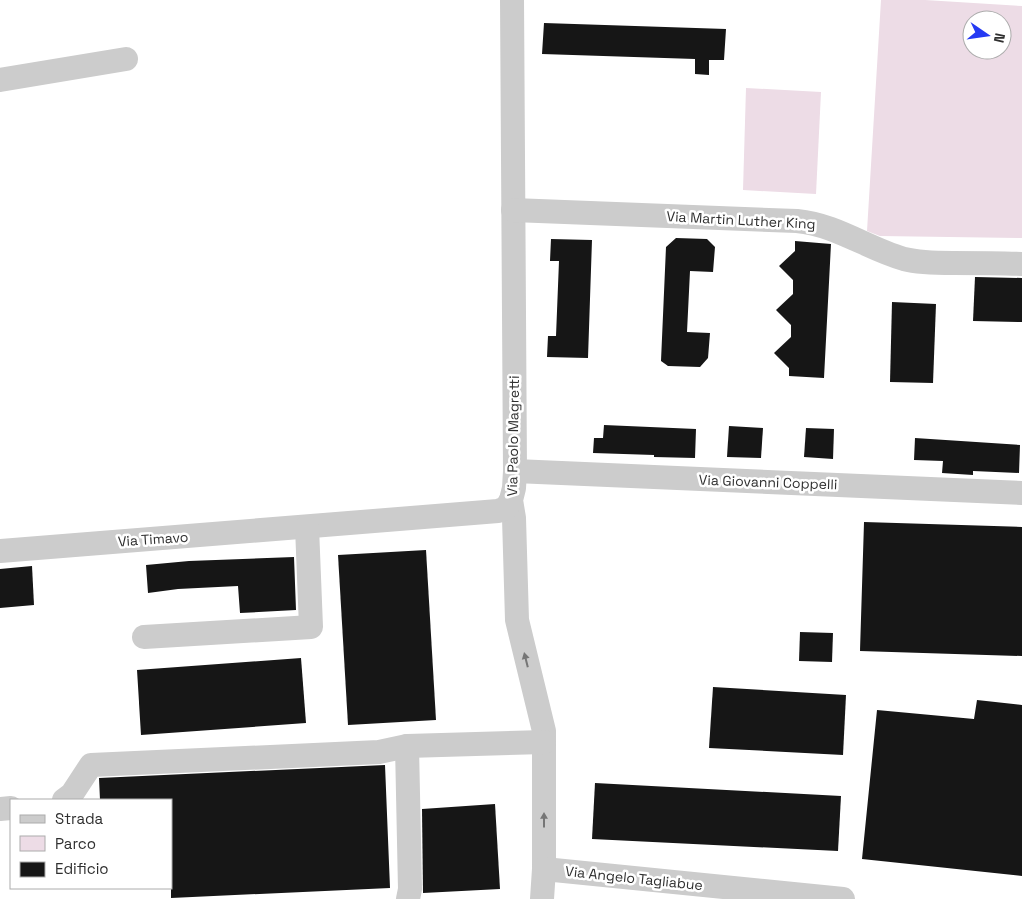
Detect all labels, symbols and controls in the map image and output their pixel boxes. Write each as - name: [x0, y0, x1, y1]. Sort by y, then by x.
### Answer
- north arrow: [962, 10, 1012, 60]
- text: N: [990, 31, 1009, 45]
- street label: Via Martin Luther King: [666, 207, 816, 233]
- street label: Via Paolo Magretti: [503, 375, 523, 497]
- street label: Via Giovanni Coppelli: [698, 471, 838, 493]
- street label: Via Timavo: [117, 528, 189, 550]
- one-way arrow: [522, 652, 530, 667]
- legend: [10, 799, 172, 889]
- text: Strada: [55, 809, 104, 828]
- one-way arrow: [540, 812, 548, 828]
- text: Parco: [55, 834, 96, 853]
- text: Edificio: [55, 859, 109, 878]
- street label: Via Angelo Tagliabue: [564, 862, 704, 894]

